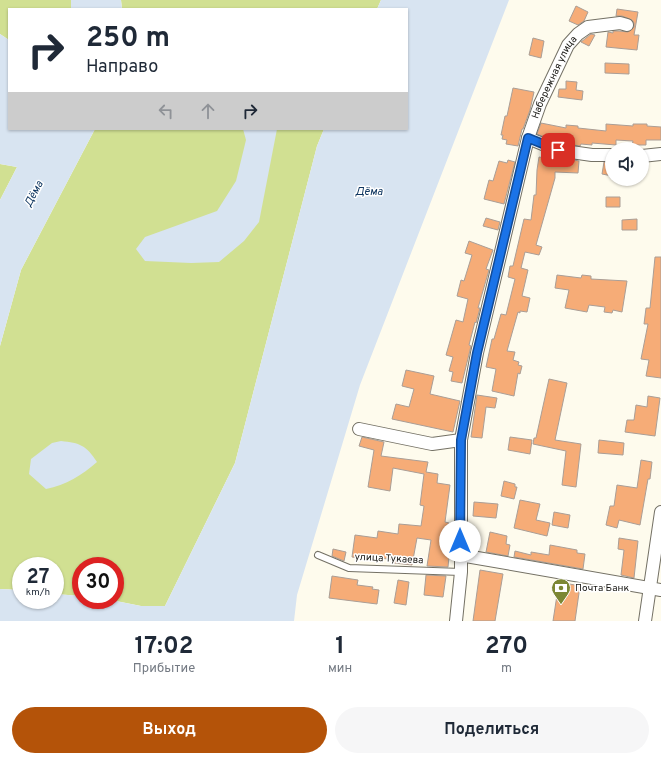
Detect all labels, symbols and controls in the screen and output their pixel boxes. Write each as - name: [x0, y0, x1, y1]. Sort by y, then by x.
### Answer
- text: 250 m: [86, 21, 170, 57]
- icon: right: [20, 24, 72, 76]
- street label: Набережная улица: [529, 33, 580, 120]
- text: Направо: [86, 56, 158, 79]
- icon: left: [155, 100, 177, 122]
- icon: ahead: [197, 100, 219, 122]
- icon: right: [239, 100, 261, 122]
- pin: [541, 133, 575, 167]
- icon: arrive: [547, 139, 569, 161]
- map controls: [605, 142, 649, 186]
- button: sound: [605, 142, 649, 186]
- water label: Дёма: [21, 178, 47, 209]
- water label: Дёма: [355, 185, 383, 199]
- position arrow: [439, 520, 481, 562]
- street label: улица Тукаева: [354, 551, 424, 567]
- speed limit sign: 30: [72, 557, 124, 609]
- text: 27: [27, 565, 49, 591]
- bank icon: Почта Банк: [550, 577, 572, 605]
- place label: Почта Банк: [575, 582, 629, 595]
- text: km/h: [26, 586, 50, 599]
- text: 17:02: [135, 632, 193, 662]
- text: 1: [335, 632, 345, 662]
- text: 270: [485, 632, 528, 662]
- text: Прибытие: [133, 661, 195, 677]
- text: мин: [328, 661, 352, 677]
- text: m: [501, 661, 512, 677]
- button: Выход: [12, 707, 327, 753]
- button: Поделиться: [335, 707, 649, 753]

